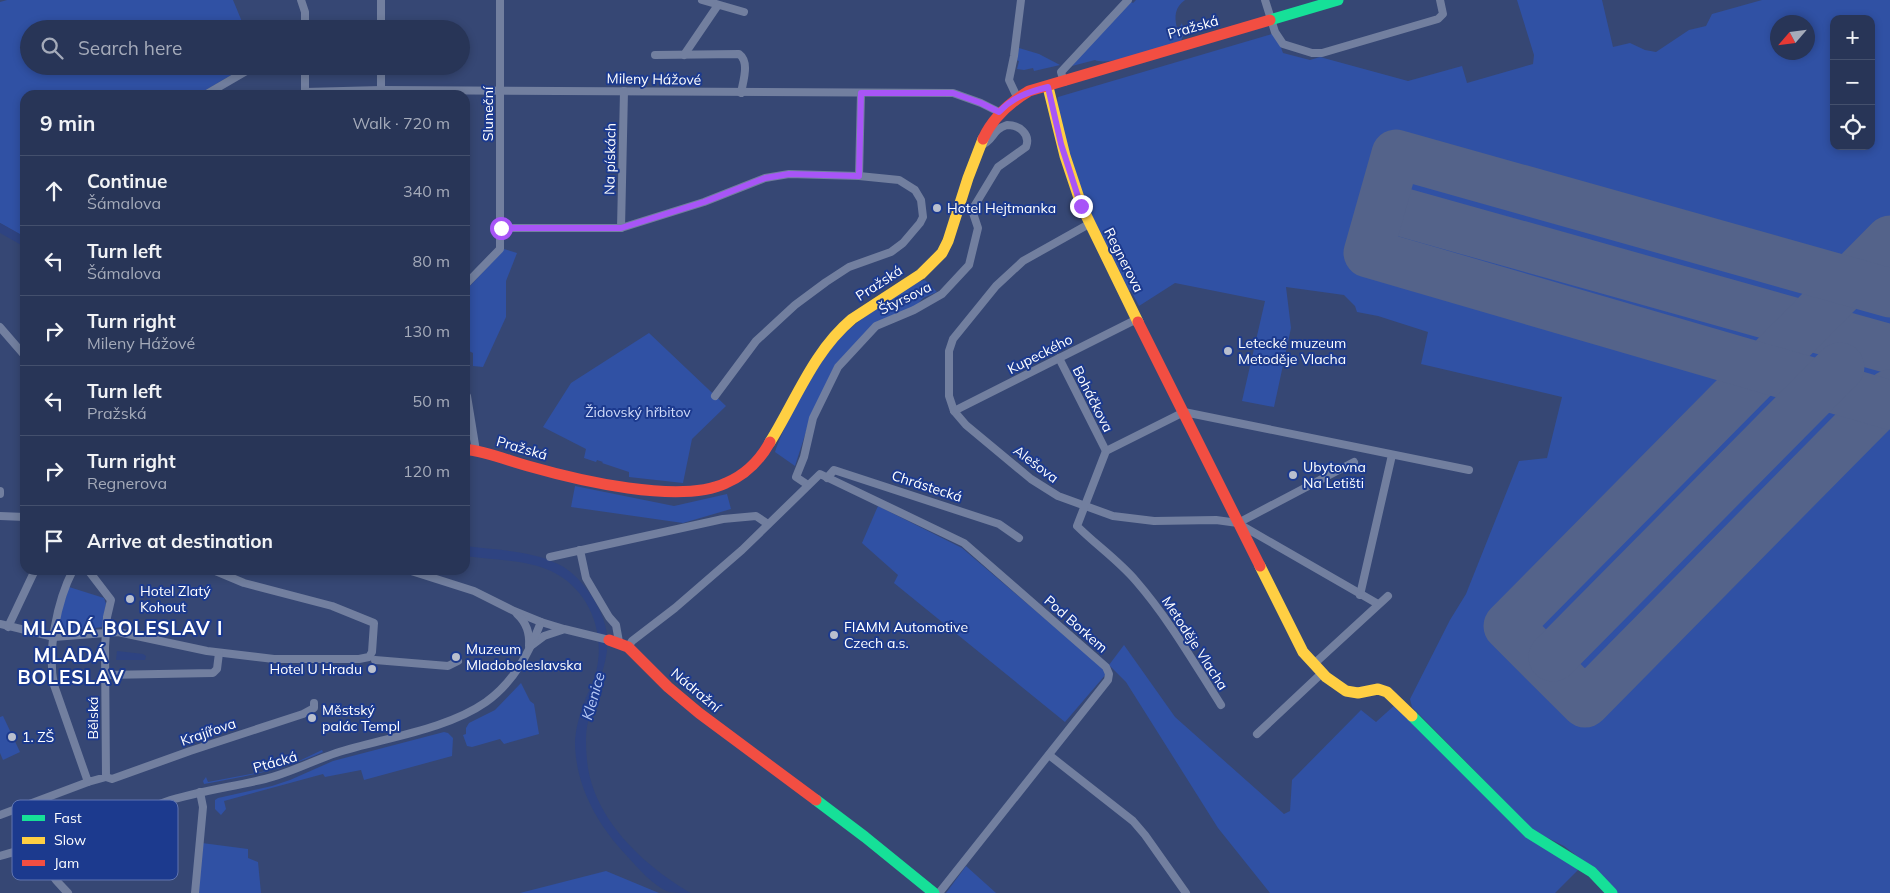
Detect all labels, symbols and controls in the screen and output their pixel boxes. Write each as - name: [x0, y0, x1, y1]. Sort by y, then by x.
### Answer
- street label: Pražská: [1165, 11, 1221, 43]
- north arrow: [1770, 15, 1815, 60]
- map controls: [1830, 15, 1875, 150]
- button: +: [1830, 15, 1875, 60]
- search box: [20, 20, 470, 75]
- icon: search: [38, 34, 66, 62]
- text: Search here: [78, 36, 182, 60]
- button: −: [1830, 60, 1875, 105]
- street label: Mileny Hážové: [607, 69, 701, 89]
- street label: Sluneční: [479, 86, 497, 141]
- button: locate: [1830, 105, 1875, 150]
- text: 9 min: [40, 110, 95, 136]
- text: Walk · 720 m: [352, 113, 450, 133]
- street label: Na pískách: [600, 123, 620, 195]
- text: Continue: [87, 169, 167, 193]
- icon: ahead: [40, 177, 68, 205]
- text: 340 m: [403, 181, 450, 201]
- text: Šámalova: [87, 193, 161, 213]
- route end: [1070, 195, 1093, 218]
- place label: Hotel Hejtmanka: [947, 199, 1056, 217]
- marker: Hotel Hejtmanka: [931, 202, 943, 214]
- route start: [490, 217, 513, 240]
- street label: Regnerova: [1100, 225, 1148, 295]
- text: Turn left: [87, 239, 162, 263]
- icon: left: [40, 247, 68, 275]
- text: 80 m: [413, 251, 450, 271]
- street label: Pražská: [852, 261, 906, 305]
- text: Šámalova: [87, 263, 161, 283]
- street label: Štyrsova: [876, 277, 934, 319]
- text: Turn right: [87, 309, 176, 333]
- icon: right: [40, 317, 68, 345]
- text: 130 m: [403, 321, 450, 341]
- street label: Kupeckého: [1004, 330, 1076, 378]
- text: Mileny Hážové: [87, 333, 195, 353]
- place label: Letecké muzeum Metoděje Vlacha: [1238, 334, 1346, 368]
- marker: Letecké muzeum Metoděje Vlacha: [1222, 345, 1234, 357]
- street label: Boháčkova: [1069, 363, 1117, 435]
- text: Turn left: [87, 379, 162, 403]
- icon: left: [40, 387, 68, 415]
- text: 50 m: [413, 391, 450, 411]
- text: Pražská: [87, 403, 147, 423]
- park label: Židovský hřbitov: [585, 403, 691, 421]
- street label: Pražská: [494, 432, 550, 464]
- street label: Alešova: [1010, 441, 1062, 487]
- text: Turn right: [87, 449, 176, 473]
- icon: right: [40, 457, 68, 485]
- place label: Ubytovna Na Letišti: [1303, 458, 1366, 492]
- text: 120 m: [403, 461, 450, 481]
- street label: Chrástecká: [889, 466, 965, 506]
- marker: Ubytovna Na Letišti: [1287, 469, 1299, 481]
- text: Regnerova: [87, 473, 167, 493]
- icon: arrive: [40, 527, 68, 555]
- text: Arrive at destination: [87, 529, 273, 553]
- place label: Hotel Zlatý Kohout: [140, 582, 211, 616]
- street label: Pod Borkem: [1041, 591, 1111, 657]
- marker: Hotel Zlatý Kohout: [124, 593, 136, 605]
- street label: Metoděje Vlacha: [1158, 593, 1232, 693]
- district label: MLADÁ BOLESLAV I: [23, 616, 223, 640]
- place label: FIAMM Automotive Czech a.s.: [844, 618, 968, 652]
- marker: FIAMM Automotive Czech a.s.: [828, 629, 840, 641]
- place label: Muzeum Mladoboleslavska: [466, 640, 582, 674]
- district label: MLADÁ BOLESLAV: [17, 643, 125, 689]
- marker: Muzeum Mladoboleslavska: [450, 651, 462, 663]
- place label: Hotel U Hradu: [269, 660, 362, 678]
- marker: Hotel U Hradu: [366, 663, 378, 675]
- street label: Nádražní: [667, 664, 725, 716]
- water label: Klenice: [577, 670, 609, 722]
- street label: Bělská: [84, 696, 102, 740]
- place label: Městský palác Templ: [322, 701, 400, 735]
- marker: Městský palác Templ: [306, 712, 318, 724]
- street label: Krajířova: [178, 714, 238, 750]
- place label: 1. ZŠ: [22, 728, 55, 746]
- marker: 1. ZŠ: [6, 731, 18, 743]
- street label: Ptácká: [251, 747, 299, 777]
- legend: [12, 800, 178, 880]
- text: Fast: [54, 809, 82, 827]
- text: Slow: [54, 831, 86, 849]
- text: Jam: [54, 854, 79, 872]

